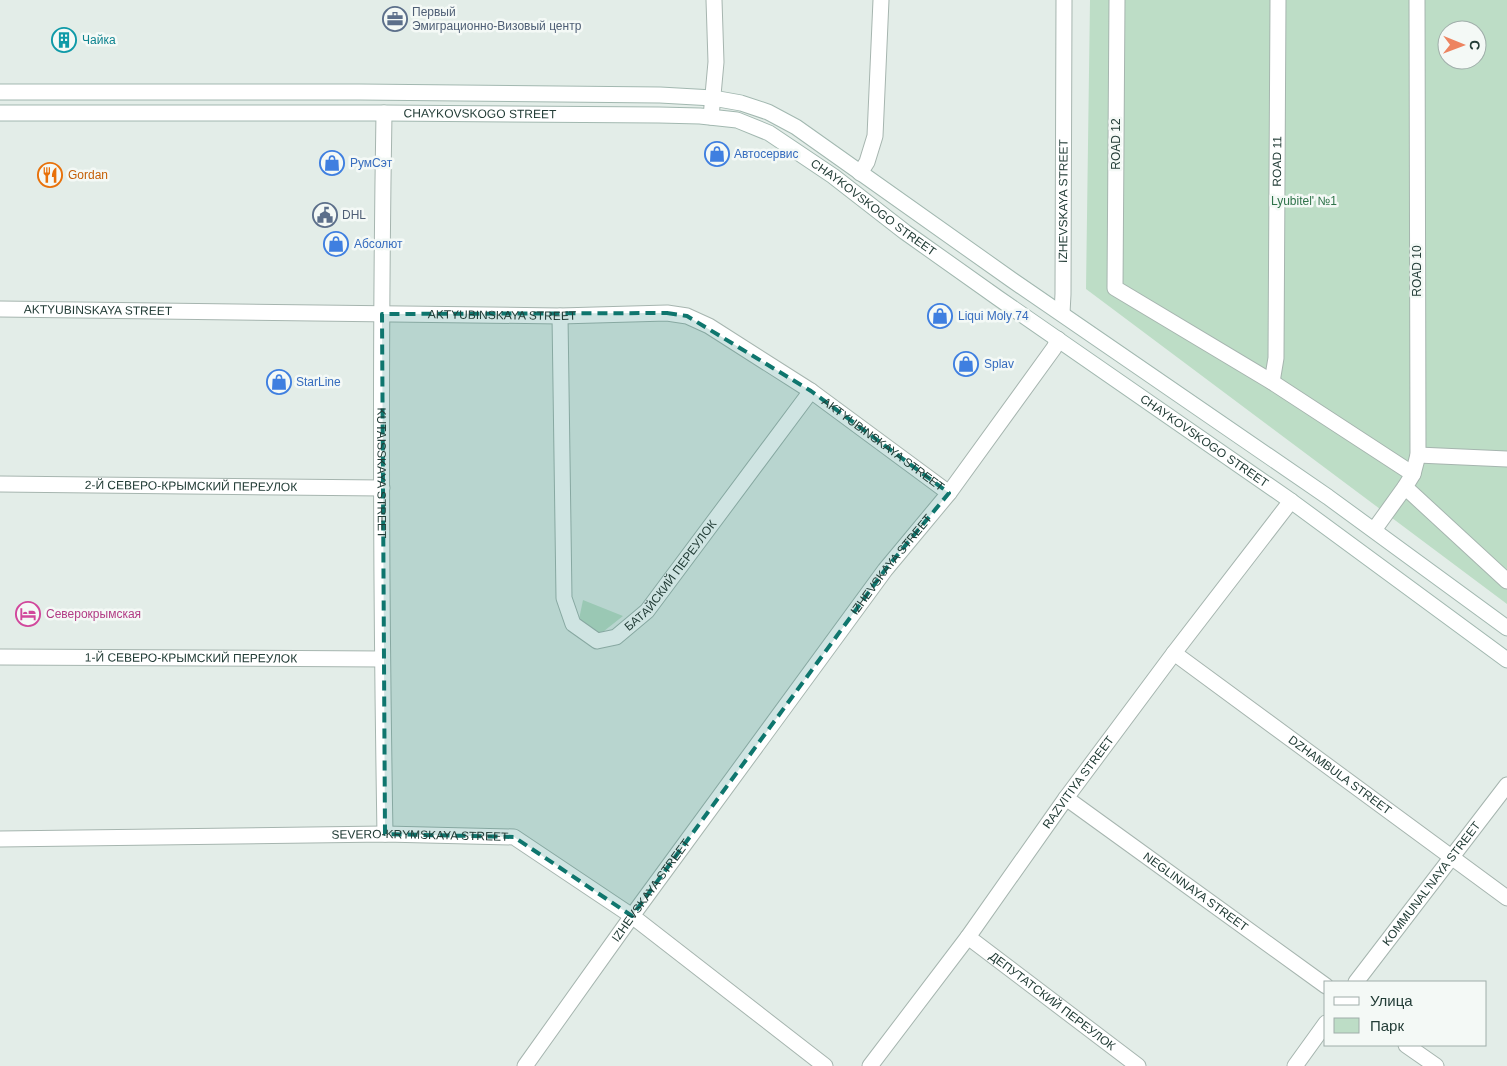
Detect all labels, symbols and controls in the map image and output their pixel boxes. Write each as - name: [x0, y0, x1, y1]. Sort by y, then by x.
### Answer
- place label: Первый Эмиграционно-Визовый центр: [412, 5, 582, 33]
- office icon: Первый Эмиграционно-Визовый центр: [382, 6, 408, 32]
- north arrow: [1437, 20, 1487, 70]
- building icon: Чайка: [51, 27, 77, 53]
- place label: Чайка: [82, 33, 116, 47]
- text: С: [1467, 40, 1483, 50]
- street label: CHAYKOVSKOGO STREET: [404, 106, 557, 121]
- street label: ROAD 12: [1109, 118, 1123, 170]
- street label: ROAD 11: [1270, 136, 1284, 187]
- street label: IZHEVSKAYA STREET: [1056, 138, 1071, 263]
- shop icon: Автосервис: [704, 141, 730, 167]
- place label: Автосервис: [734, 147, 799, 161]
- shop icon: РумСэт: [319, 150, 345, 176]
- place label: РумСэт: [350, 156, 393, 170]
- street label: CHAYKOVSKOGO STREET: [808, 156, 939, 259]
- restaurant icon: Gordan: [37, 162, 63, 188]
- place label: Gordan: [68, 168, 108, 182]
- park label: Lyubitel' №1: [1271, 194, 1337, 208]
- public building icon: DHL: [312, 202, 338, 228]
- place label: DHL: [342, 208, 366, 222]
- shop icon: Абсолют: [323, 231, 349, 257]
- place label: Абсолют: [354, 237, 403, 251]
- street label: ROAD 10: [1410, 245, 1424, 297]
- street label: AKTYUBINSKAYA STREET: [24, 302, 173, 318]
- shop icon: Liqui Moly 74: [927, 303, 953, 329]
- street label: AKTYUBINSKAYA STREET: [428, 307, 577, 323]
- place label: Liqui Moly 74: [958, 309, 1029, 323]
- shop icon: Splav: [953, 351, 979, 377]
- place label: Splav: [984, 357, 1014, 371]
- shop icon: StarLine: [266, 369, 292, 395]
- place label: StarLine: [296, 375, 341, 389]
- street label: CHAYKOVSKOGO STREET: [1137, 392, 1271, 490]
- street label: AKTYUBINSKAYA STREET: [819, 394, 947, 494]
- street label: KUTAISSKAYA STREET: [374, 408, 389, 539]
- street label: 2-Й СЕВЕРО-КРЫМСКИЙ ПЕРЕУЛОК: [85, 477, 297, 494]
- street label: IZHEVSKAYA STREET: [848, 511, 936, 618]
- street label: БАТАЙСКИЙ ПЕРЕУЛОК: [622, 517, 719, 634]
- hotel icon: Северокрымская: [15, 601, 41, 627]
- place label: Северокрымская: [46, 607, 141, 621]
- street label: 1-Й СЕВЕРО-КРЫМСКИЙ ПЕРЕУЛОК: [85, 649, 297, 666]
- street label: RAZVITIYA STREET: [1040, 733, 1117, 831]
- street label: DZHAMBULA STREET: [1286, 733, 1395, 818]
- street label: KOMMUNAL'NAYA STREET: [1379, 818, 1484, 948]
- street label: SEVERO-KRYMSKAYA STREET: [331, 827, 509, 844]
- street label: IZHEVSKAYA STREET: [609, 836, 693, 945]
- street label: NEGLINNAYA STREET: [1141, 849, 1251, 935]
- street label: ДЕПУТАТСКИЙ ПЕРЕУЛОК: [987, 949, 1118, 1053]
- legend: [1324, 981, 1487, 1046]
- text: Улица: [1370, 992, 1413, 1009]
- text: Парк: [1370, 1017, 1404, 1034]

